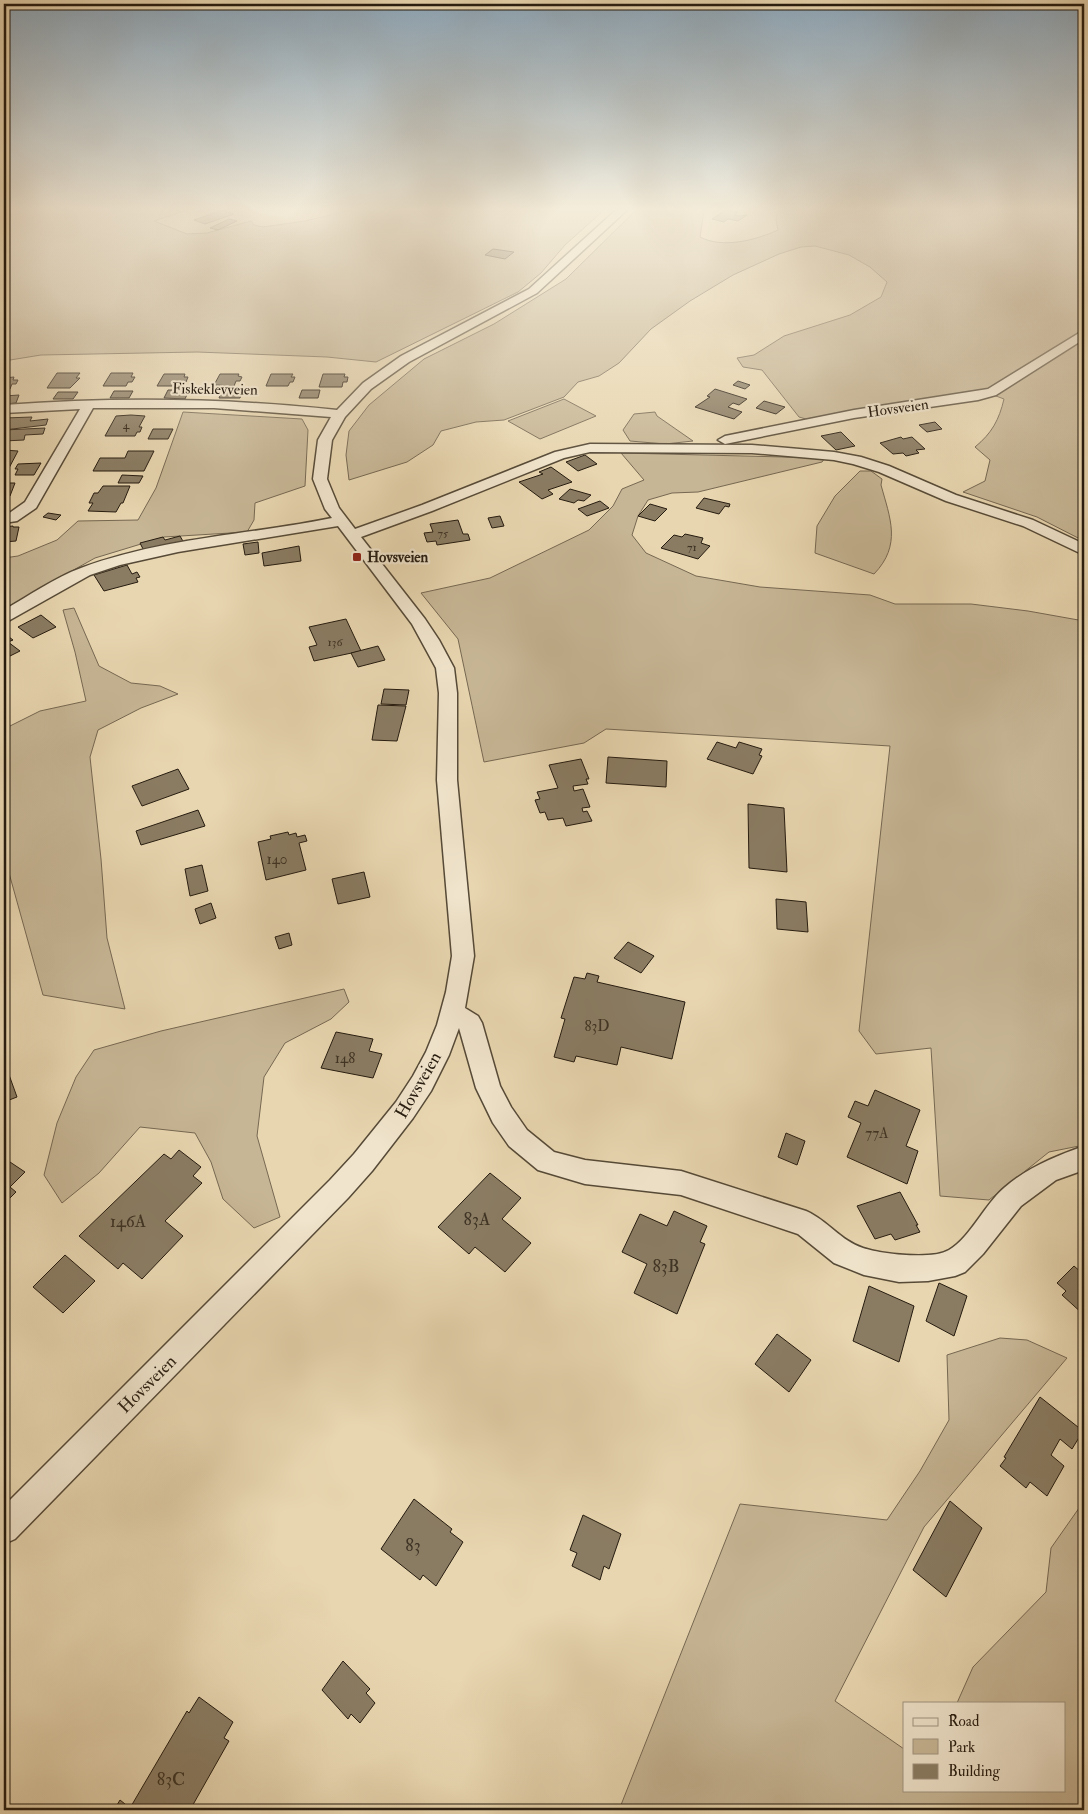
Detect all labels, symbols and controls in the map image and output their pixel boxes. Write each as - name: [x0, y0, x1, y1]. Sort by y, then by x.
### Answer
- street label: Fiskeklevveien: [172, 379, 258, 400]
- street label: Hovsveien: [866, 395, 930, 422]
- house number: 4: [123, 418, 130, 433]
- house number: 75: [438, 526, 449, 541]
- house number: 71: [687, 540, 697, 555]
- place label: Hovsveien: [367, 548, 429, 567]
- marker: Hovsveien: [351, 551, 363, 563]
- house number: 136: [328, 635, 343, 650]
- house number: 140: [266, 850, 288, 869]
- house number: 83D: [584, 1017, 610, 1036]
- street label: Hovsveien: [390, 1048, 447, 1123]
- house number: 148: [335, 1049, 355, 1068]
- house number: 77A: [865, 1124, 889, 1143]
- house number: 83A: [464, 1208, 491, 1231]
- house number: 146A: [110, 1210, 147, 1233]
- house number: 83B: [652, 1255, 680, 1278]
- street label: Hovsveien: [113, 1350, 182, 1419]
- house number: 83: [405, 1534, 421, 1557]
- legend: [903, 1702, 1066, 1792]
- text: Road: [948, 1712, 980, 1731]
- text: Park: [948, 1738, 975, 1757]
- text: Building: [948, 1762, 1000, 1781]
- house number: 83C: [157, 1768, 185, 1791]

